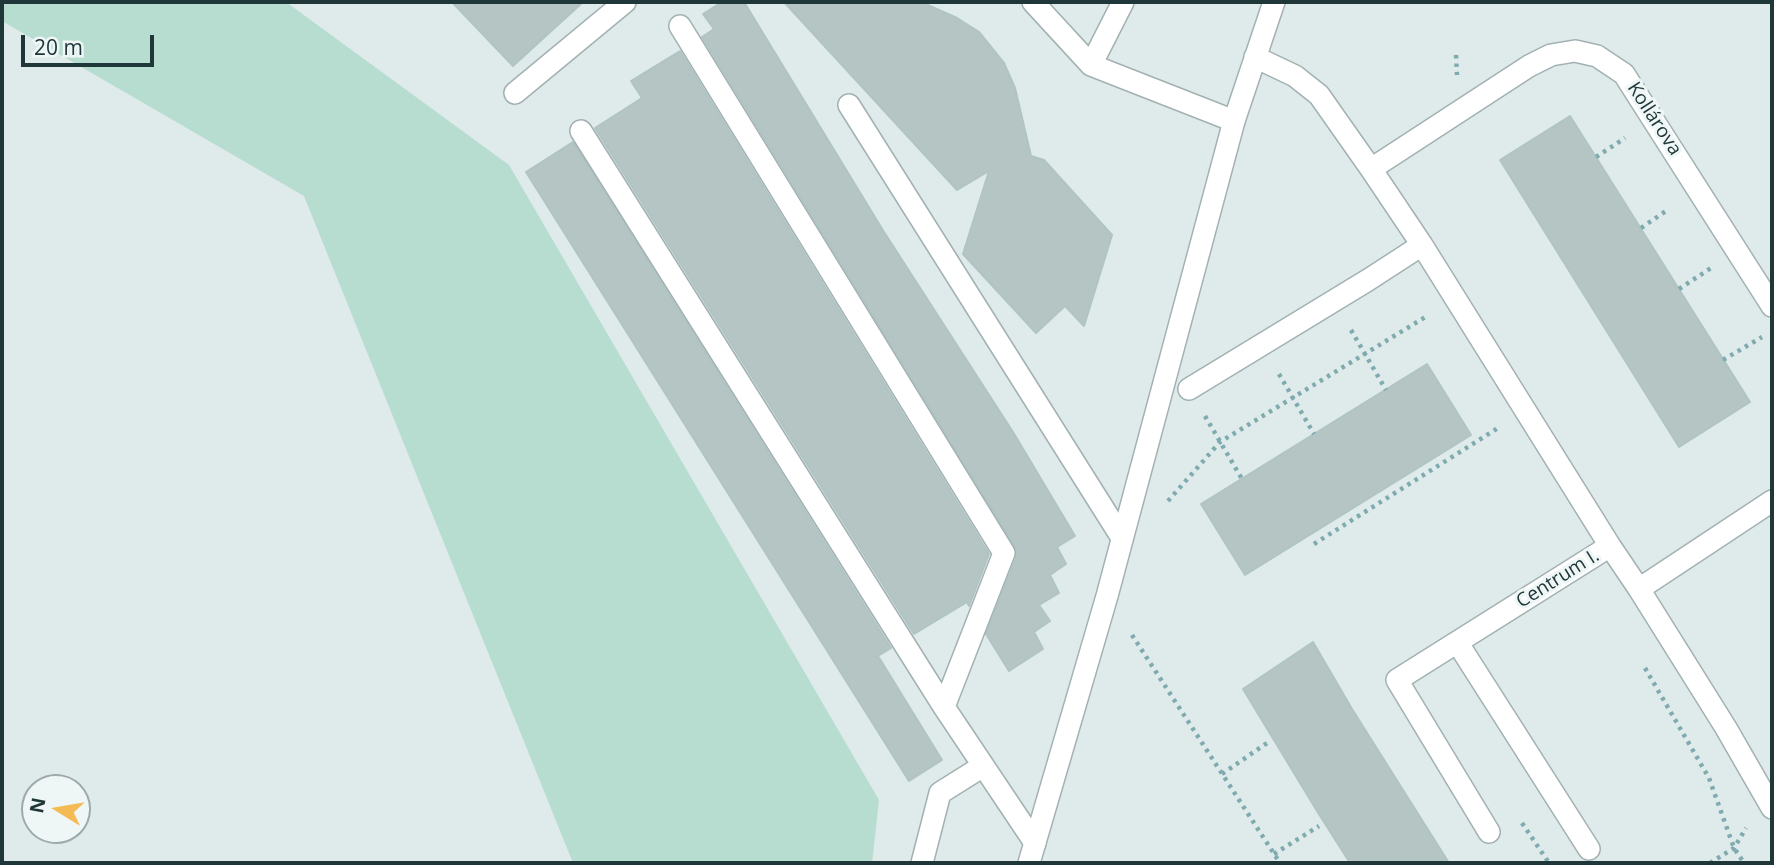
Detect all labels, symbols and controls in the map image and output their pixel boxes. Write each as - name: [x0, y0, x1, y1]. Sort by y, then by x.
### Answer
- scale bar: [24, 21, 158, 65]
- text: 20 m: [34, 33, 83, 61]
- street label: Kollárova: [1622, 78, 1686, 160]
- street label: Centrum I.: [1512, 545, 1604, 613]
- north arrow: [21, 774, 91, 844]
- text: N: [23, 795, 52, 815]

